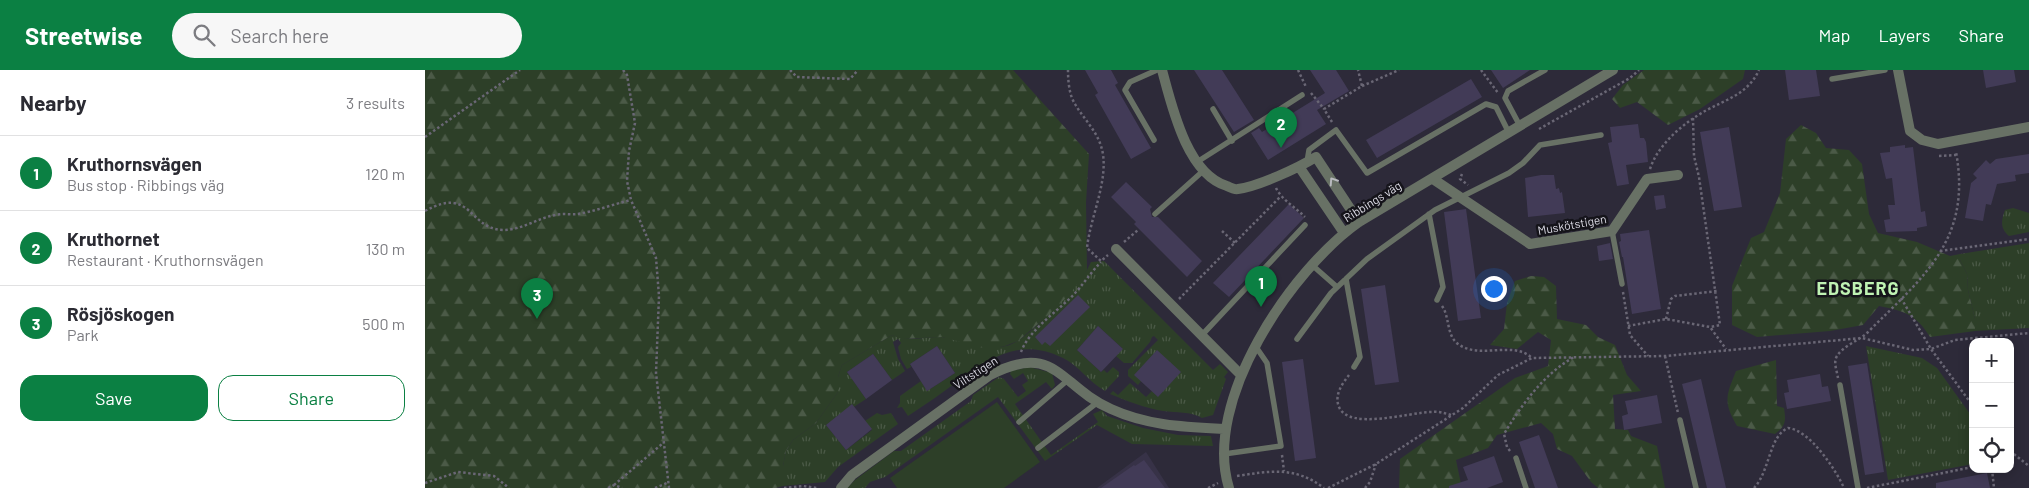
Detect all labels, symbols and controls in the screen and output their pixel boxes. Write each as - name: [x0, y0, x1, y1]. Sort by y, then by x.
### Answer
- search box: [172, 13, 522, 58]
- text: Streetwise: [25, 21, 142, 50]
- icon: search: [190, 21, 218, 49]
- text: Search here: [230, 24, 329, 47]
- text: Map: [1818, 24, 1850, 46]
- text: Layers: [1878, 24, 1931, 46]
- text: Share: [1959, 24, 2004, 46]
- text: Nearby: [20, 90, 86, 115]
- text: 3 results: [346, 93, 405, 112]
- pin: 2: [1265, 107, 1297, 148]
- text: Kruthornsvägen: [67, 152, 202, 175]
- text: 1: [33, 164, 39, 183]
- text: 120 m: [365, 164, 405, 183]
- text: Bus stop · Ribbings väg: [67, 175, 224, 194]
- one-way arrow: [1329, 178, 1339, 187]
- street label: Ribbings väg: [1340, 178, 1404, 224]
- street label: Muskötstigen: [1536, 211, 1608, 237]
- text: Kruthornet: [67, 227, 160, 250]
- text: 2: [32, 239, 40, 258]
- text: 130 m: [366, 239, 405, 258]
- text: Restaurant · Kruthornsvägen: [67, 250, 264, 269]
- pin: 1: [1245, 266, 1277, 307]
- your location: [1481, 276, 1507, 302]
- district label: EDSBERG: [1816, 277, 1900, 299]
- pin: 3: [521, 278, 553, 319]
- text: Rösjöskogen: [67, 302, 174, 325]
- text: 3: [32, 314, 40, 333]
- text: 500 m: [362, 314, 405, 333]
- text: Park: [67, 325, 98, 344]
- map controls: [1969, 338, 2014, 473]
- button: +: [1969, 338, 2014, 383]
- street label: Viltstigen: [950, 353, 1000, 391]
- button: Save: [20, 375, 208, 421]
- button: Share: [218, 375, 405, 421]
- button: −: [1969, 383, 2014, 428]
- button: locate: [1969, 428, 2014, 473]

